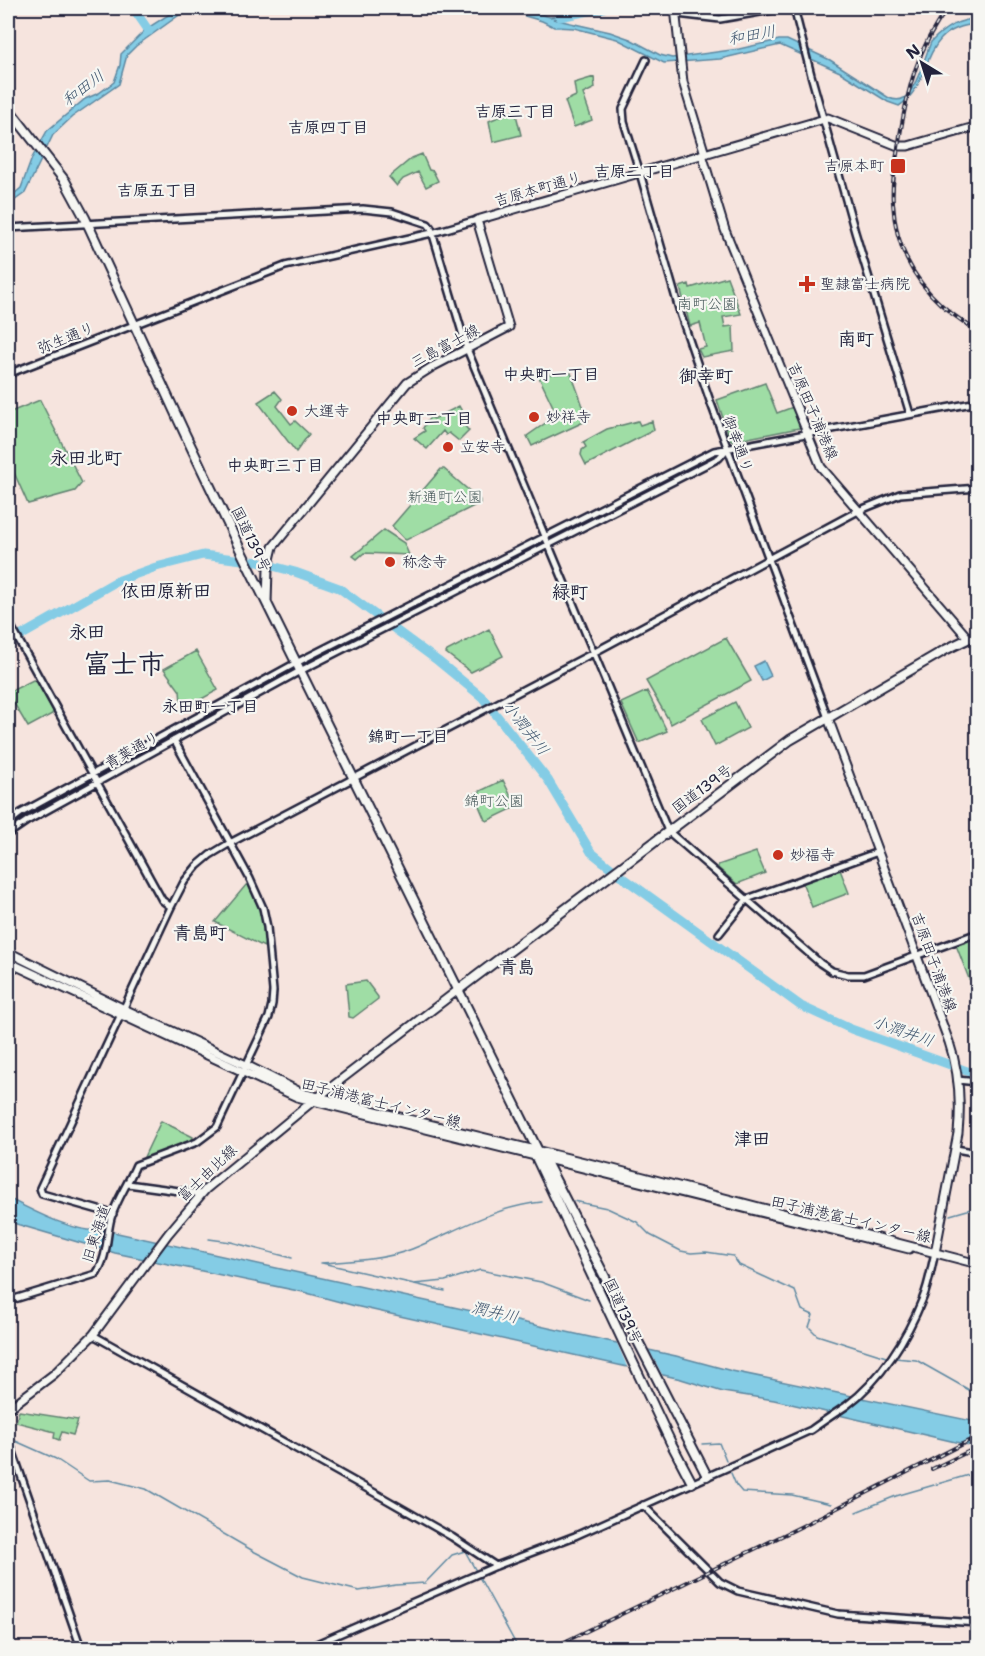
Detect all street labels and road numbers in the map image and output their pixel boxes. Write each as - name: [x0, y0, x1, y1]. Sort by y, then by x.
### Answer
- street label: 吉原本町通り: [492, 167, 584, 211]
- street label: 弥生通り: [34, 317, 98, 359]
- street label: 三島富士線: [407, 320, 483, 372]
- street label: 吉原田子浦港線: [783, 359, 843, 463]
- street label: 御幸通り: [718, 412, 758, 476]
- street label: 国道139号: [227, 503, 275, 575]
- street label: 青葉通り: [101, 727, 163, 773]
- street label: 国道139号: [668, 760, 736, 818]
- street label: 吉原田子浦港線: [907, 909, 961, 1015]
- street label: 田子浦港富士インター線: [299, 1073, 463, 1133]
- street label: 富士由比線: [173, 1140, 241, 1206]
- street label: 田子浦港富士インター線: [769, 1191, 933, 1247]
- street label: 旧東海道: [77, 1202, 115, 1266]
- street label: 国道139号: [599, 1275, 647, 1347]

